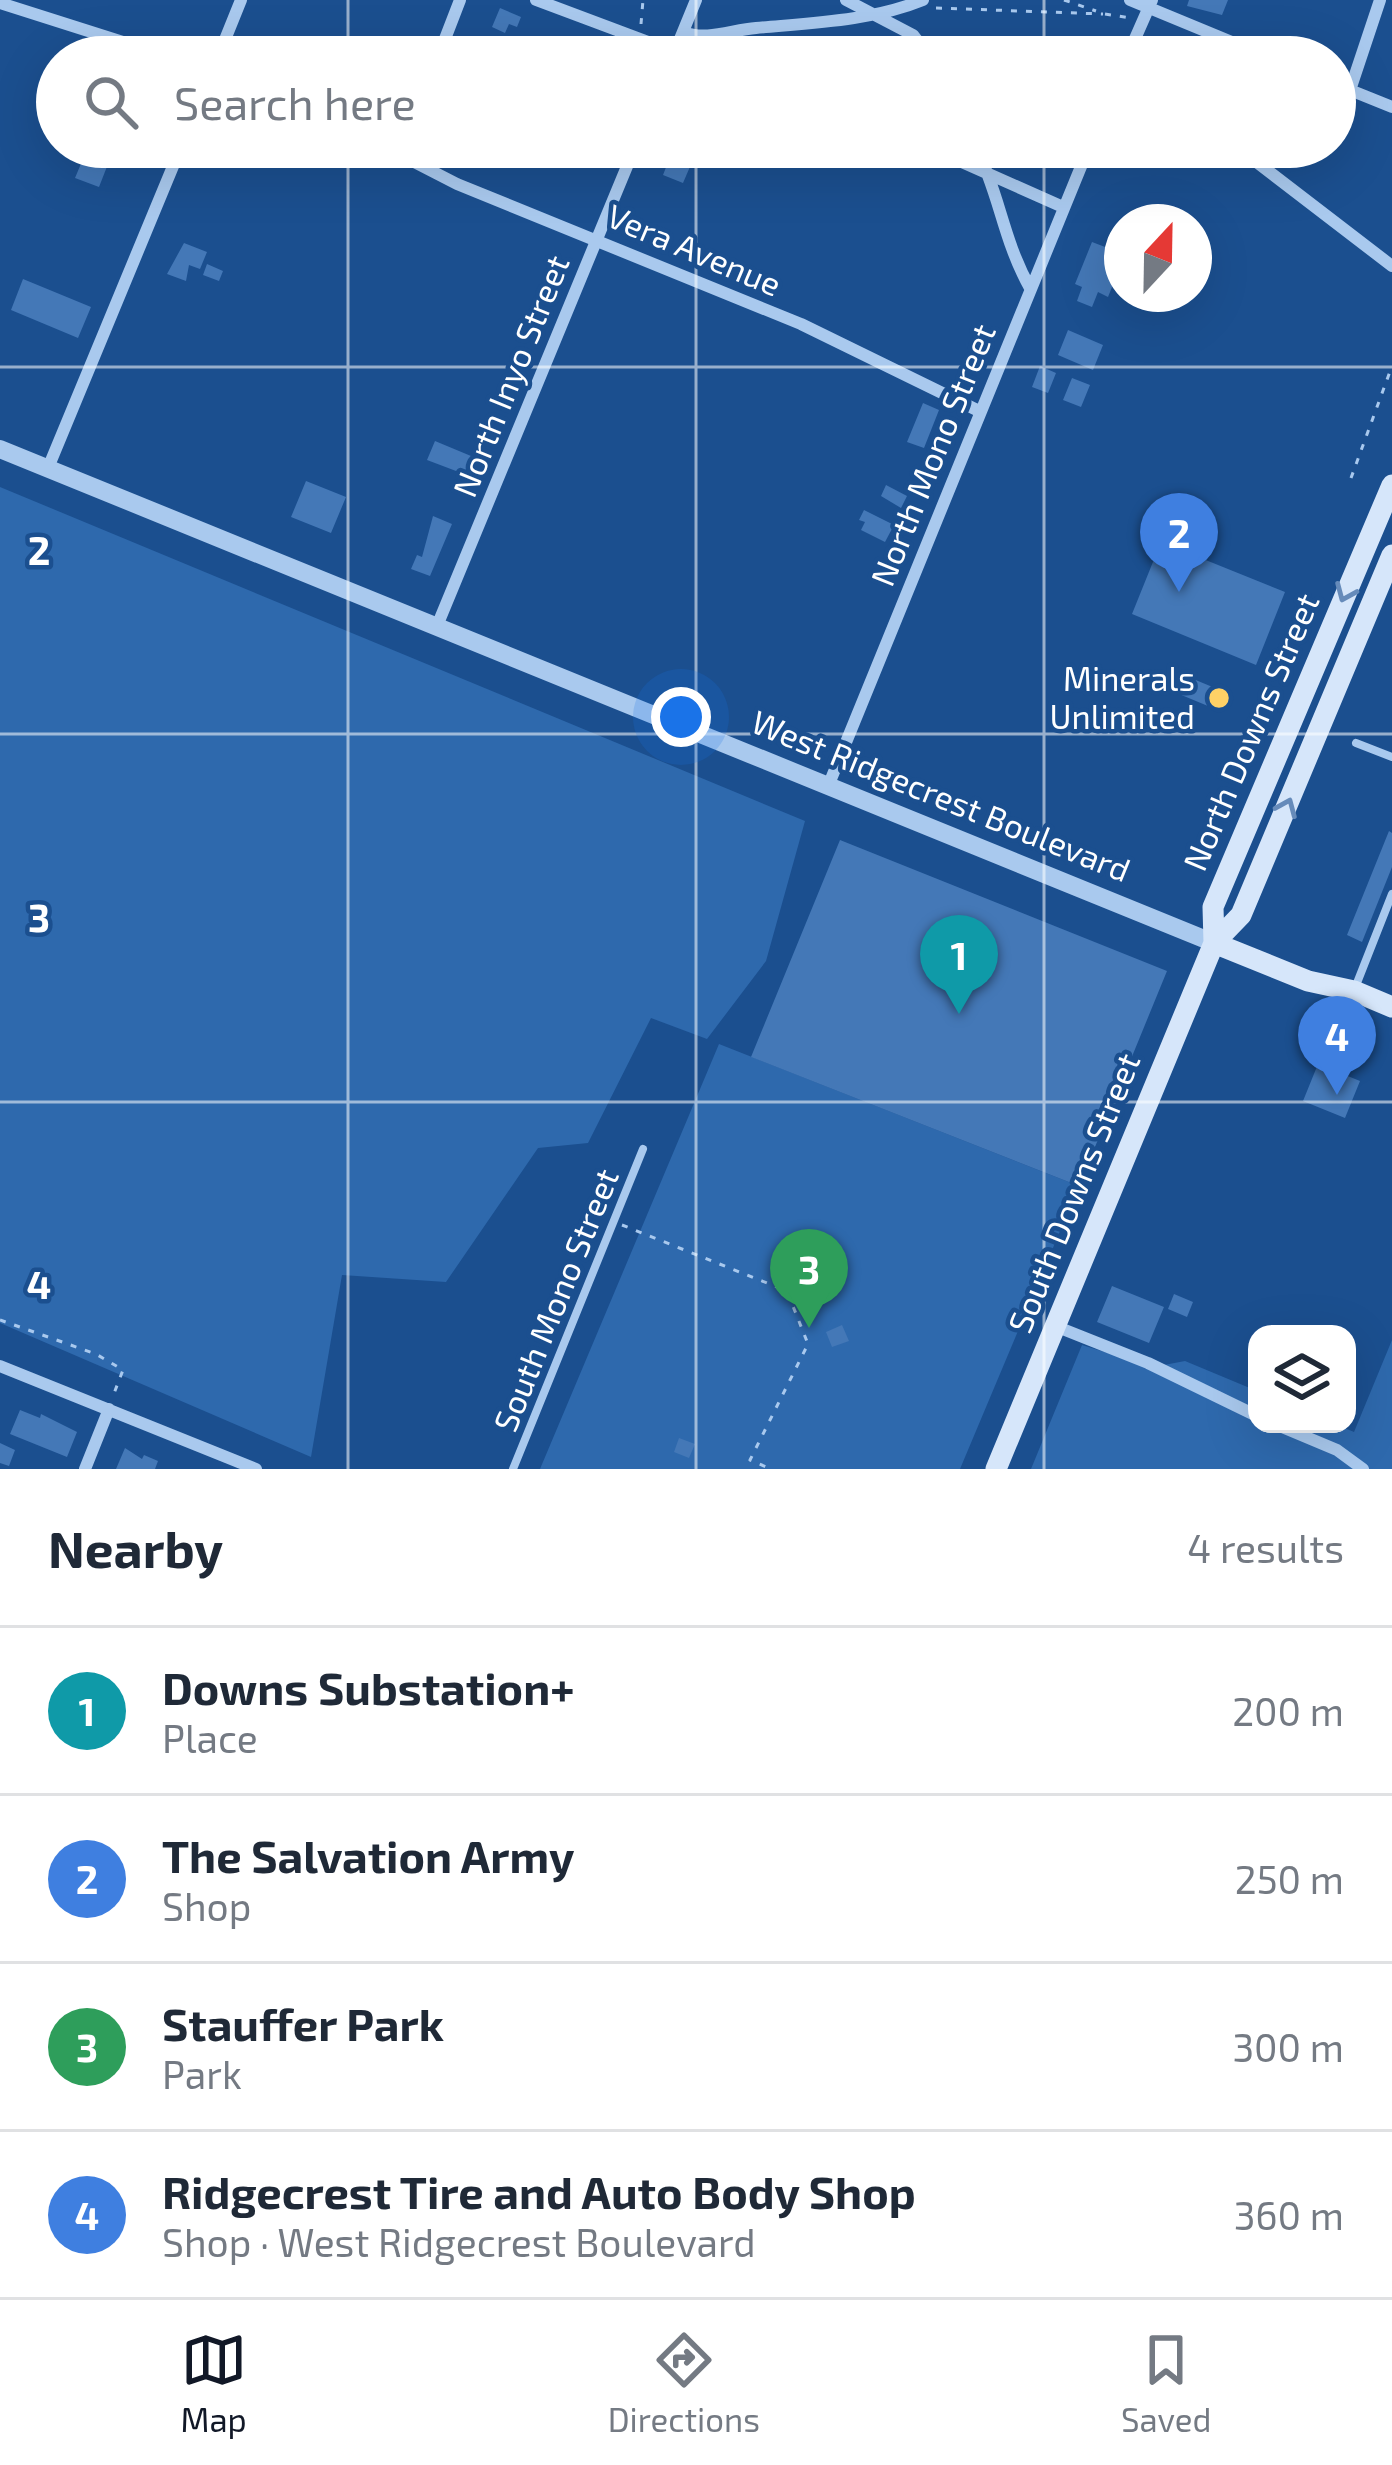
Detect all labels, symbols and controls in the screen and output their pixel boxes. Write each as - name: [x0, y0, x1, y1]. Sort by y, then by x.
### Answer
- search box: [36, 36, 1356, 168]
- icon: search: [78, 69, 144, 135]
- text: Search here: [174, 75, 416, 129]
- street label: Vera Avenue: [601, 195, 787, 304]
- north arrow: [1104, 204, 1212, 312]
- street label: North Inyo Street: [443, 249, 577, 502]
- street label: North Mono Street: [861, 318, 1003, 591]
- pin: 2: [1140, 493, 1218, 592]
- text: 2: [28, 526, 50, 573]
- one-way arrow: [1336, 580, 1360, 602]
- street label: North Downs Street: [1174, 587, 1327, 876]
- place label: Minerals Unlimited: [1050, 658, 1195, 736]
- marker: Minerals Unlimited: [1206, 685, 1232, 711]
- your location: [651, 687, 711, 747]
- street label: West Ridgecrest Boulevard: [746, 701, 1136, 889]
- one-way arrow: [1272, 798, 1296, 820]
- text: 3: [28, 893, 50, 940]
- pin: 1: [920, 915, 998, 1014]
- pin: 4: [1298, 996, 1376, 1095]
- street label: South Downs Street: [999, 1047, 1147, 1338]
- street label: South Mono Street: [484, 1162, 626, 1437]
- pin: 3: [770, 1229, 848, 1328]
- text: 4: [27, 1260, 51, 1307]
- map controls: [1248, 1325, 1356, 1433]
- button: layers: [1248, 1325, 1356, 1433]
- text: Nearby: [48, 1517, 223, 1578]
- text: 4 results: [1187, 1524, 1344, 1571]
- text: Downs Substation+: [162, 1660, 574, 1714]
- text: 1: [79, 1687, 95, 1734]
- text: 200 m: [1232, 1687, 1344, 1734]
- text: Place: [162, 1714, 258, 1761]
- text: The Salvation Army: [162, 1828, 575, 1882]
- text: 2: [76, 1855, 98, 1902]
- text: 250 m: [1235, 1855, 1344, 1902]
- text: Shop: [162, 1882, 251, 1929]
- text: Stauffer Park: [162, 1996, 444, 2050]
- text: 3: [76, 2023, 98, 2070]
- text: 300 m: [1232, 2023, 1344, 2070]
- text: Park: [162, 2050, 242, 2097]
- text: Ridgecrest Tire and Auto Body Shop: [162, 2164, 916, 2218]
- text: 4: [75, 2191, 99, 2238]
- text: 360 m: [1234, 2191, 1344, 2238]
- text: Shop · West Ridgecrest Boulevard: [162, 2218, 756, 2265]
- tab: Map: [181, 2327, 247, 2439]
- tab: Directions: [608, 2327, 760, 2439]
- tab: Saved: [1121, 2327, 1211, 2439]

